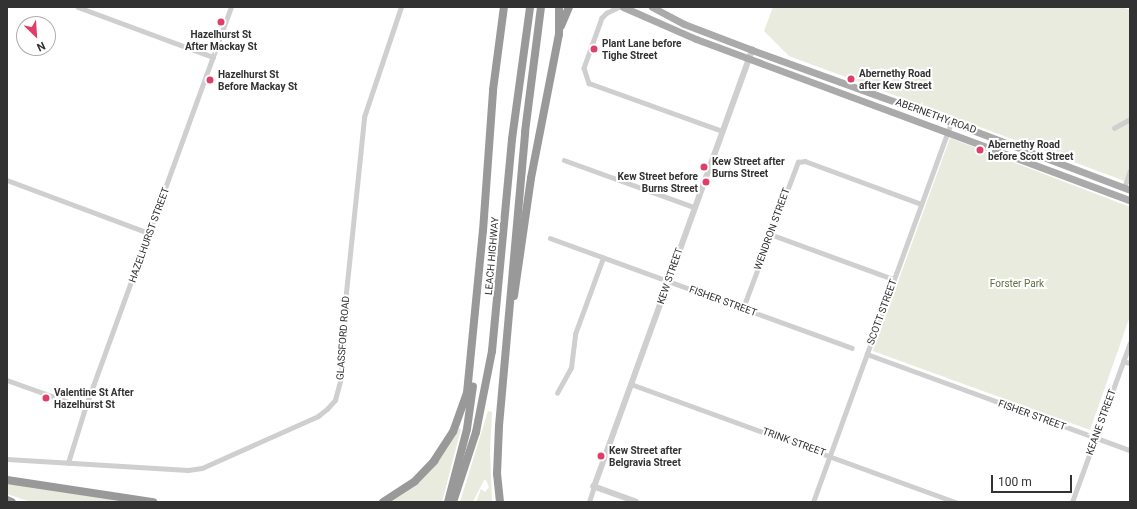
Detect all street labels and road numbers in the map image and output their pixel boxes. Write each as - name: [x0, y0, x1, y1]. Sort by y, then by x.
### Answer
- street label: ABERNETHY ROAD: [894, 96, 978, 136]
- street label: HAZELHURST STREET: [126, 186, 172, 284]
- street label: WENDRON STREET: [752, 186, 792, 272]
- street label: LEACH HIGHWAY: [483, 217, 501, 295]
- street label: KEW STREET: [655, 246, 685, 306]
- street label: SCOTT STREET: [865, 277, 899, 347]
- street label: FISHER STREET: [688, 283, 758, 319]
- street label: GLASSFORD ROAD: [334, 296, 352, 380]
- street label: KEANE STREET: [1084, 387, 1118, 457]
- street label: FISHER STREET: [997, 397, 1067, 433]
- street label: TRINK STREET: [761, 425, 827, 459]

